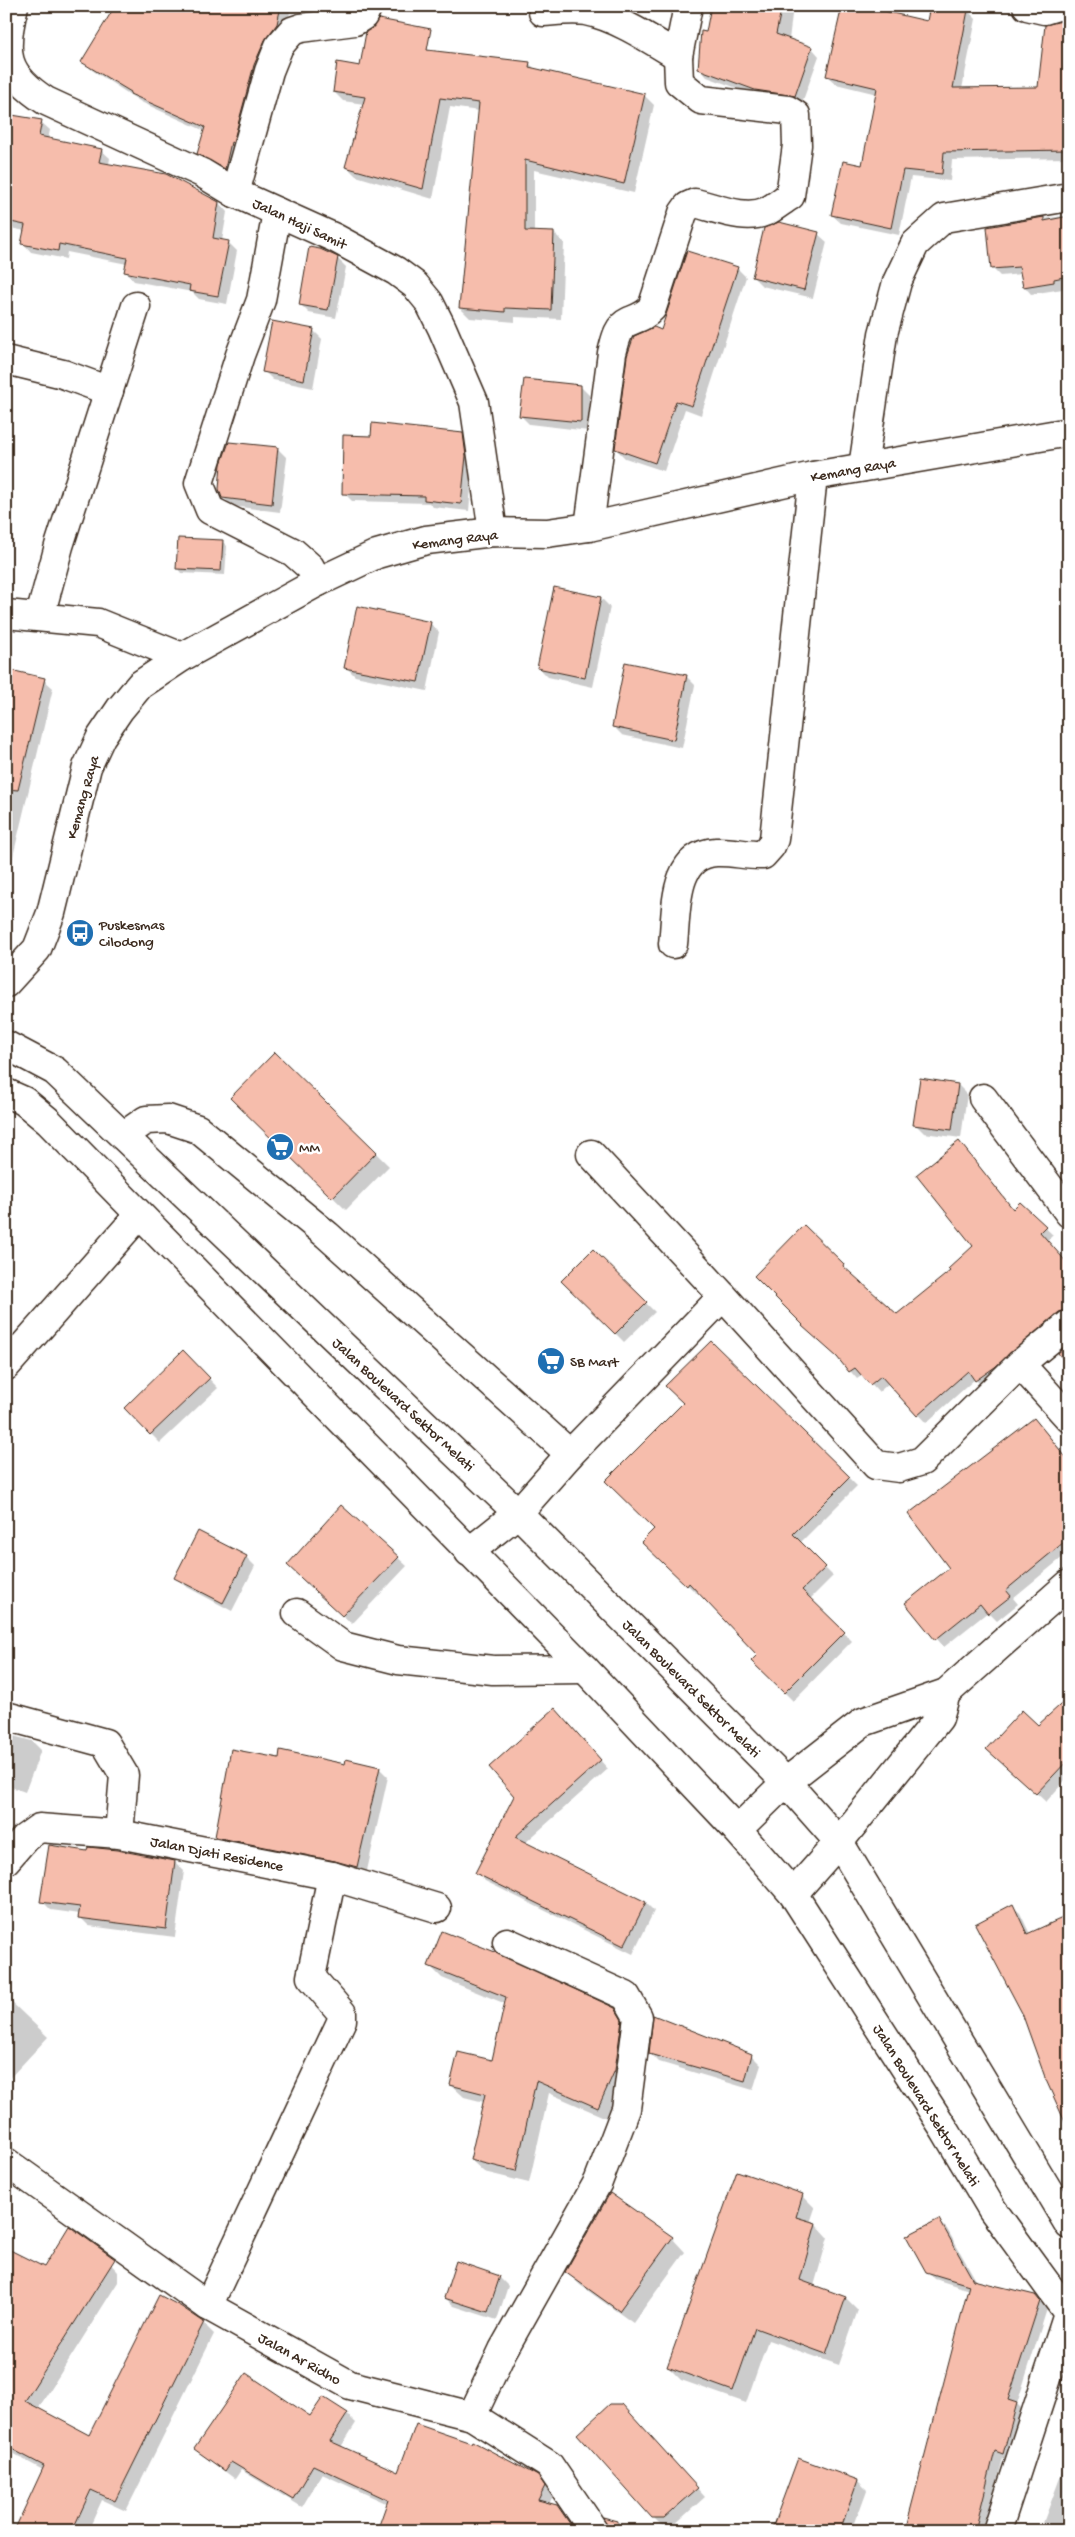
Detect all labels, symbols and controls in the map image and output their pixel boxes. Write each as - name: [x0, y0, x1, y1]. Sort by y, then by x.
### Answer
- street label: Jalan Haji Samit: [249, 195, 351, 255]
- street label: Kemang Raya: [809, 455, 898, 487]
- street label: Kemang Raya: [411, 527, 500, 555]
- street label: Kemang Raya: [63, 753, 105, 841]
- place label: Puskesmas Cilodong: [98, 917, 165, 952]
- bus stop icon: Puskesmas Cilodong: [65, 918, 95, 948]
- supermarket icon: MM: [265, 1132, 295, 1162]
- place label: MM: [299, 1140, 320, 1158]
- street label: Jalan Boulevard Sektor Melati: [328, 1335, 478, 1476]
- supermarket icon: SB Mart: [536, 1346, 566, 1376]
- place label: SB Mart: [570, 1354, 620, 1372]
- street label: Jalan Boulevard Sektor Melati: [618, 1617, 763, 1762]
- street label: Jalan Djati Residence: [149, 1833, 285, 1877]
- street label: Jalan Boulevard Sektor Melati: [868, 2022, 983, 2191]
- street label: Jalan Ar Ridho: [254, 2330, 344, 2390]

